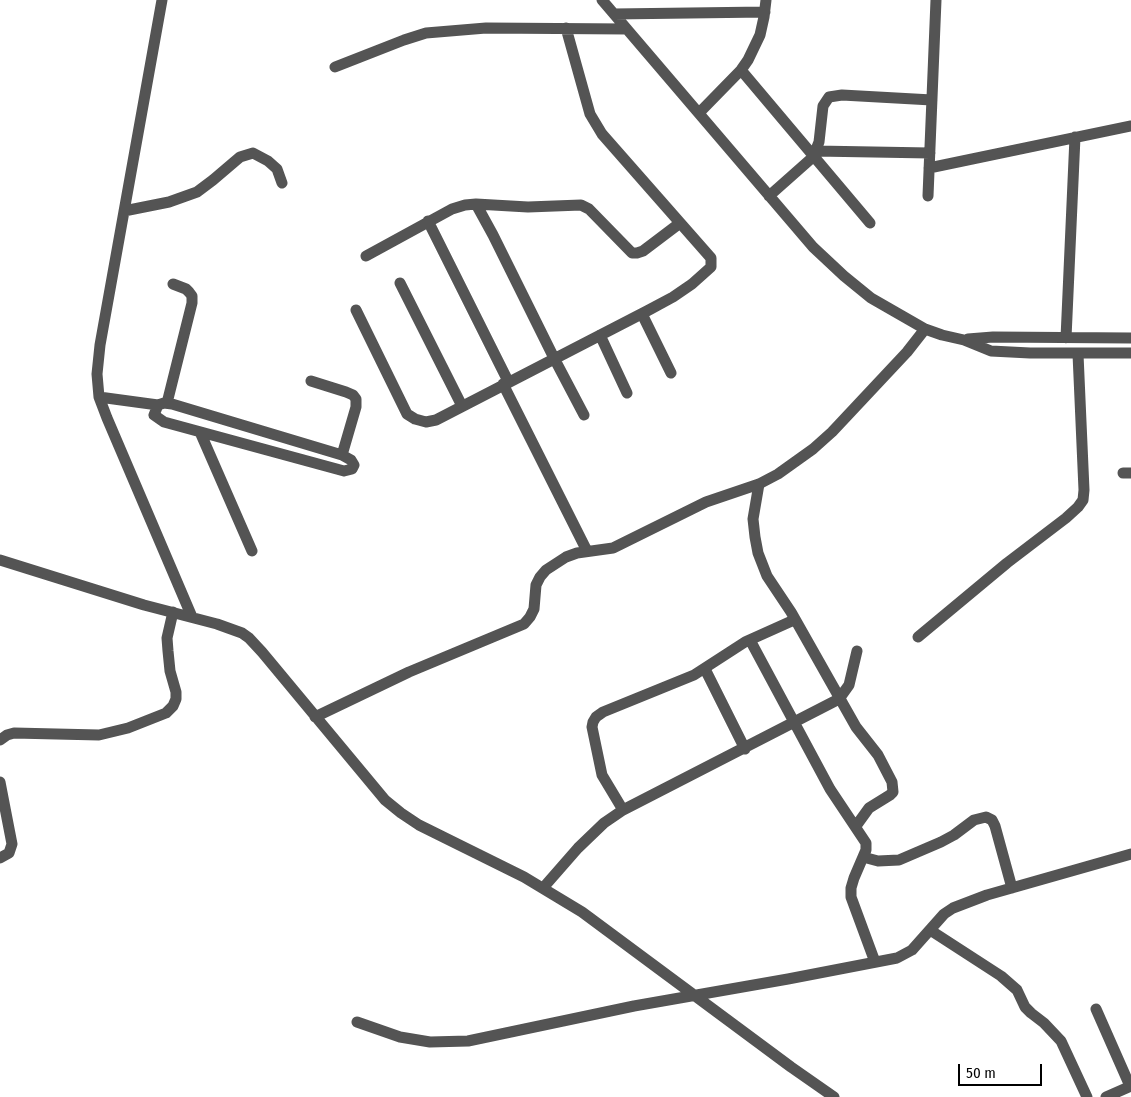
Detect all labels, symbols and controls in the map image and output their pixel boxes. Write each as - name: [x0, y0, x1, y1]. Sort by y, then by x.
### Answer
- scale bar: [961, 1054, 1045, 1086]
- text: 50 m: [966, 1064, 996, 1082]

